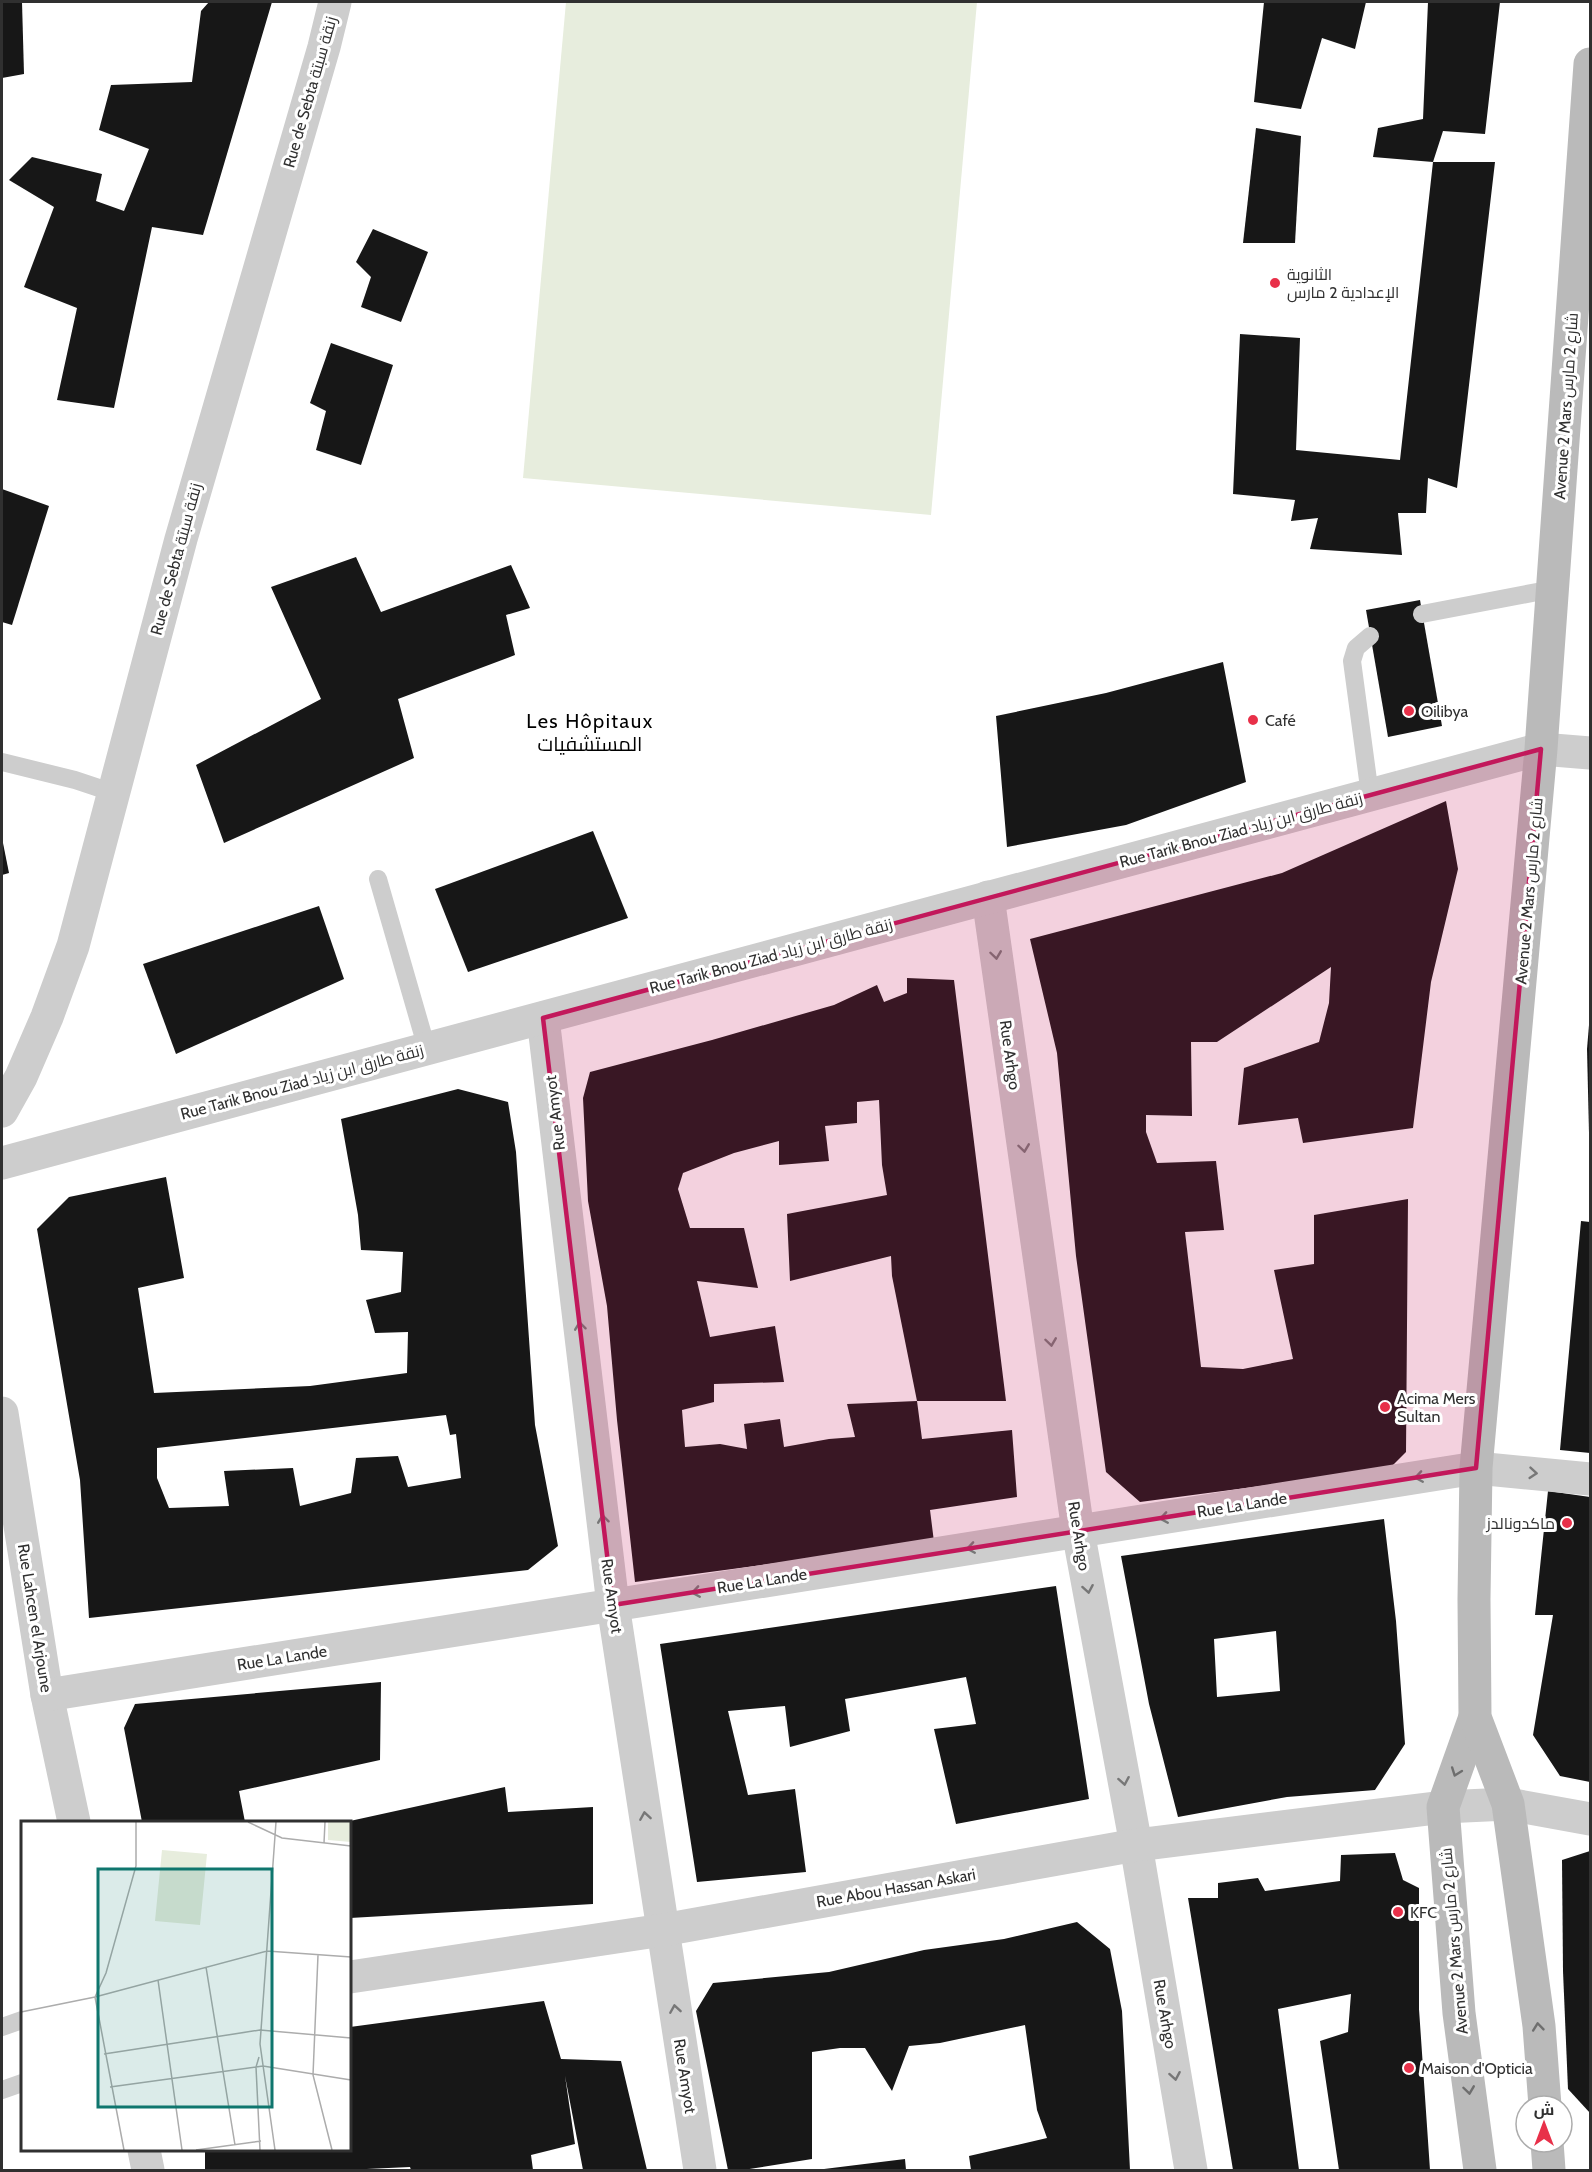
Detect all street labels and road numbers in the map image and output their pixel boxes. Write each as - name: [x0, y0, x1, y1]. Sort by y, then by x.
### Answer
- street label: Rue de Sebta زنقة سبتة: [279, 14, 341, 170]
- street label: Avenue 2 Mars شارع 2 مارس: [1550, 312, 1584, 500]
- street label: Rue de Sebta زنقة سبتة: [147, 481, 205, 637]
- street label: Rue Tarik Bnou Ziad زنقة طارق ابن زياد: [1117, 788, 1365, 873]
- street label: Avenue 2 Mars شارع 2 مارس: [1511, 797, 1549, 985]
- street label: Rue Tarik Bnou Ziad زنقة طارق ابن زياد: [647, 914, 895, 999]
- street label: Rue Arhgo: [996, 1019, 1024, 1091]
- street label: Rue Tarik Bnou Ziad زنقة طارق ابن زياد: [178, 1040, 426, 1125]
- street label: Rue Amyot: [541, 1074, 569, 1152]
- street label: Rue La Lande: [1196, 1489, 1288, 1521]
- street label: Rue Arhgo: [1064, 1500, 1094, 1572]
- street label: Rue Lahcen el Arjoune: [14, 1542, 56, 1694]
- street label: Rue Amyot: [597, 1557, 627, 1635]
- street label: Rue La Lande: [716, 1565, 808, 1597]
- street label: Rue La Lande: [236, 1642, 328, 1674]
- street label: Avenue 2 Mars شارع 2 مارس: [1436, 1847, 1474, 2035]
- street label: Rue Abou Hassan Askari: [815, 1865, 977, 1911]
- street label: Rue Arhgo: [1150, 1978, 1180, 2050]
- street label: Rue Amyot: [670, 2037, 700, 2115]

